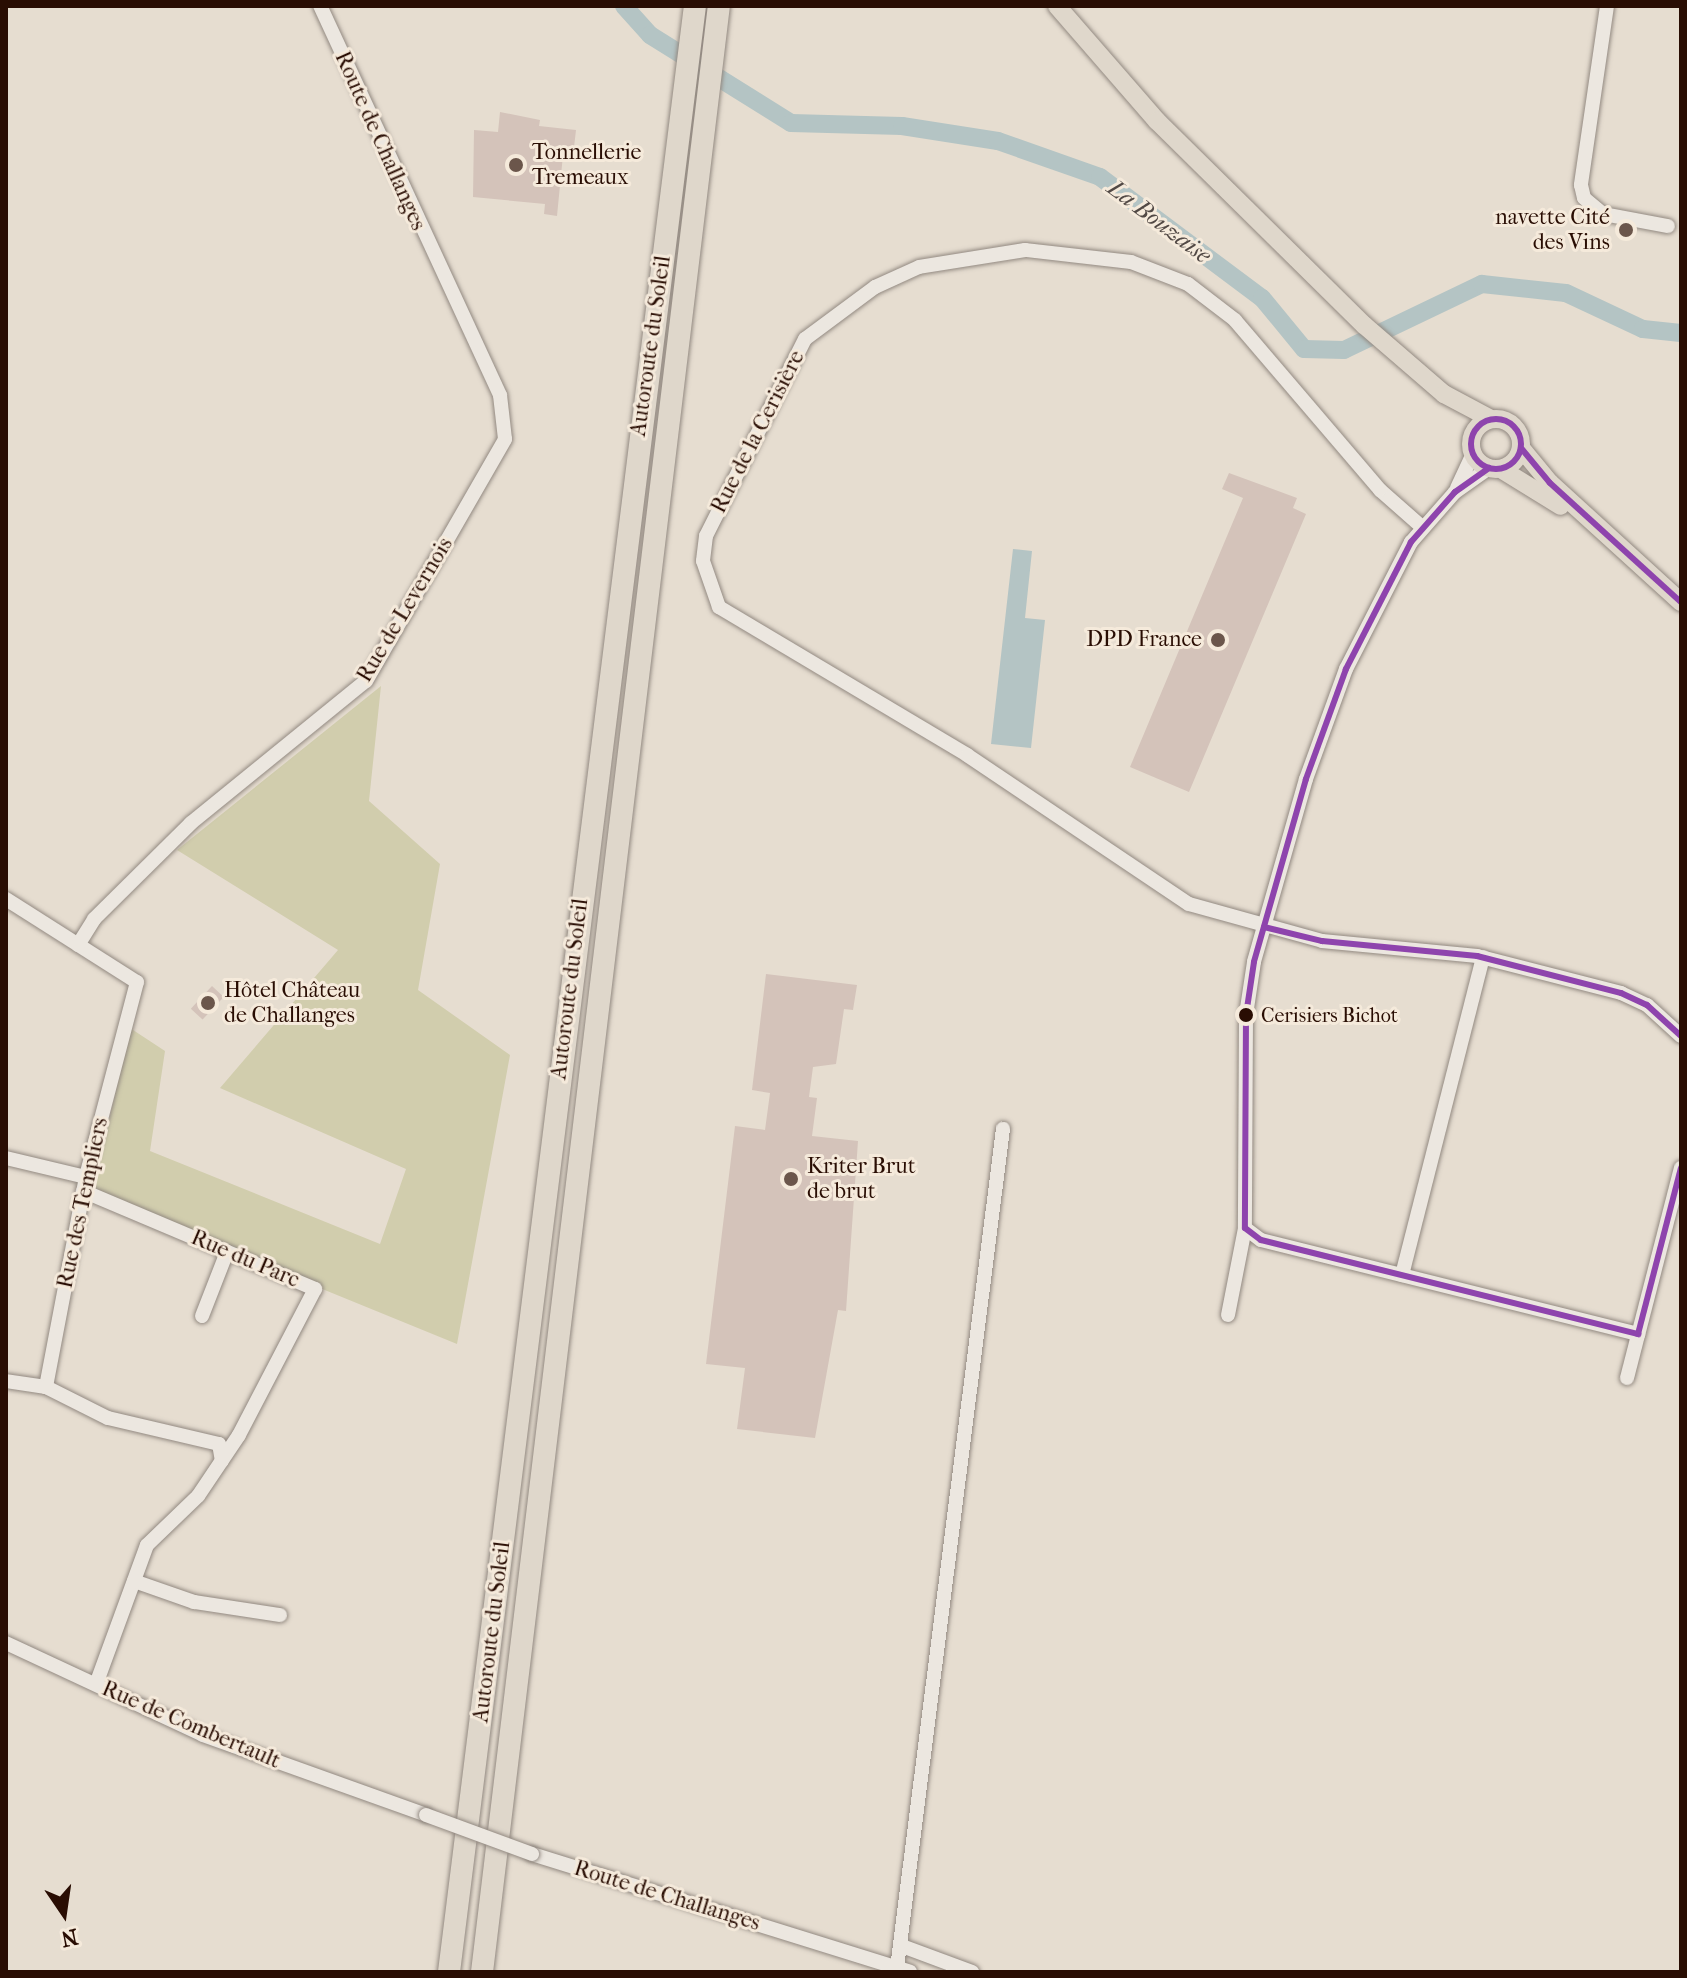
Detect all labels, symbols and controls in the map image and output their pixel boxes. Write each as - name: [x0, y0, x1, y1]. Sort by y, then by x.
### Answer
- street label: Route de Challanges: [329, 47, 431, 235]
- place label: Tonnellerie Tremeaux: [532, 139, 641, 190]
- marker: Tonnellerie Tremeaux: [507, 156, 525, 174]
- water label: La Bouzaise: [1102, 174, 1216, 270]
- place label: navette Cité des Vins: [1495, 204, 1610, 256]
- marker: navette Cité des Vins: [1617, 221, 1635, 239]
- street label: Autoroute du Soleil: [625, 254, 677, 438]
- street label: Rue de la Cerisière: [706, 346, 810, 518]
- street label: Rue de Levernois: [351, 533, 459, 687]
- place label: DPD France: [1086, 627, 1202, 653]
- marker: DPD France: [1209, 631, 1227, 649]
- street label: Autoroute du Soleil: [546, 897, 594, 1081]
- place label: Hôtel Château de Challanges: [224, 977, 360, 1028]
- marker: Hôtel Château de Challanges: [199, 994, 217, 1012]
- place label: Cerisiers Bichot: [1261, 1003, 1398, 1027]
- marker: Cerisiers Bichot: [1238, 1007, 1254, 1023]
- street label: Rue des Templiers: [52, 1115, 114, 1291]
- place label: Kriter Brut de brut: [807, 1153, 915, 1204]
- marker: Kriter Brut de brut: [782, 1170, 800, 1188]
- street label: Rue du Parc: [187, 1224, 303, 1294]
- street label: Autoroute du Soleil: [468, 1540, 516, 1724]
- street label: Rue de Combertault: [98, 1675, 284, 1775]
- street label: Route de Challanges: [571, 1855, 763, 1937]
- north arrow: [24, 1874, 104, 1954]
- text: N: [58, 1923, 80, 1952]

